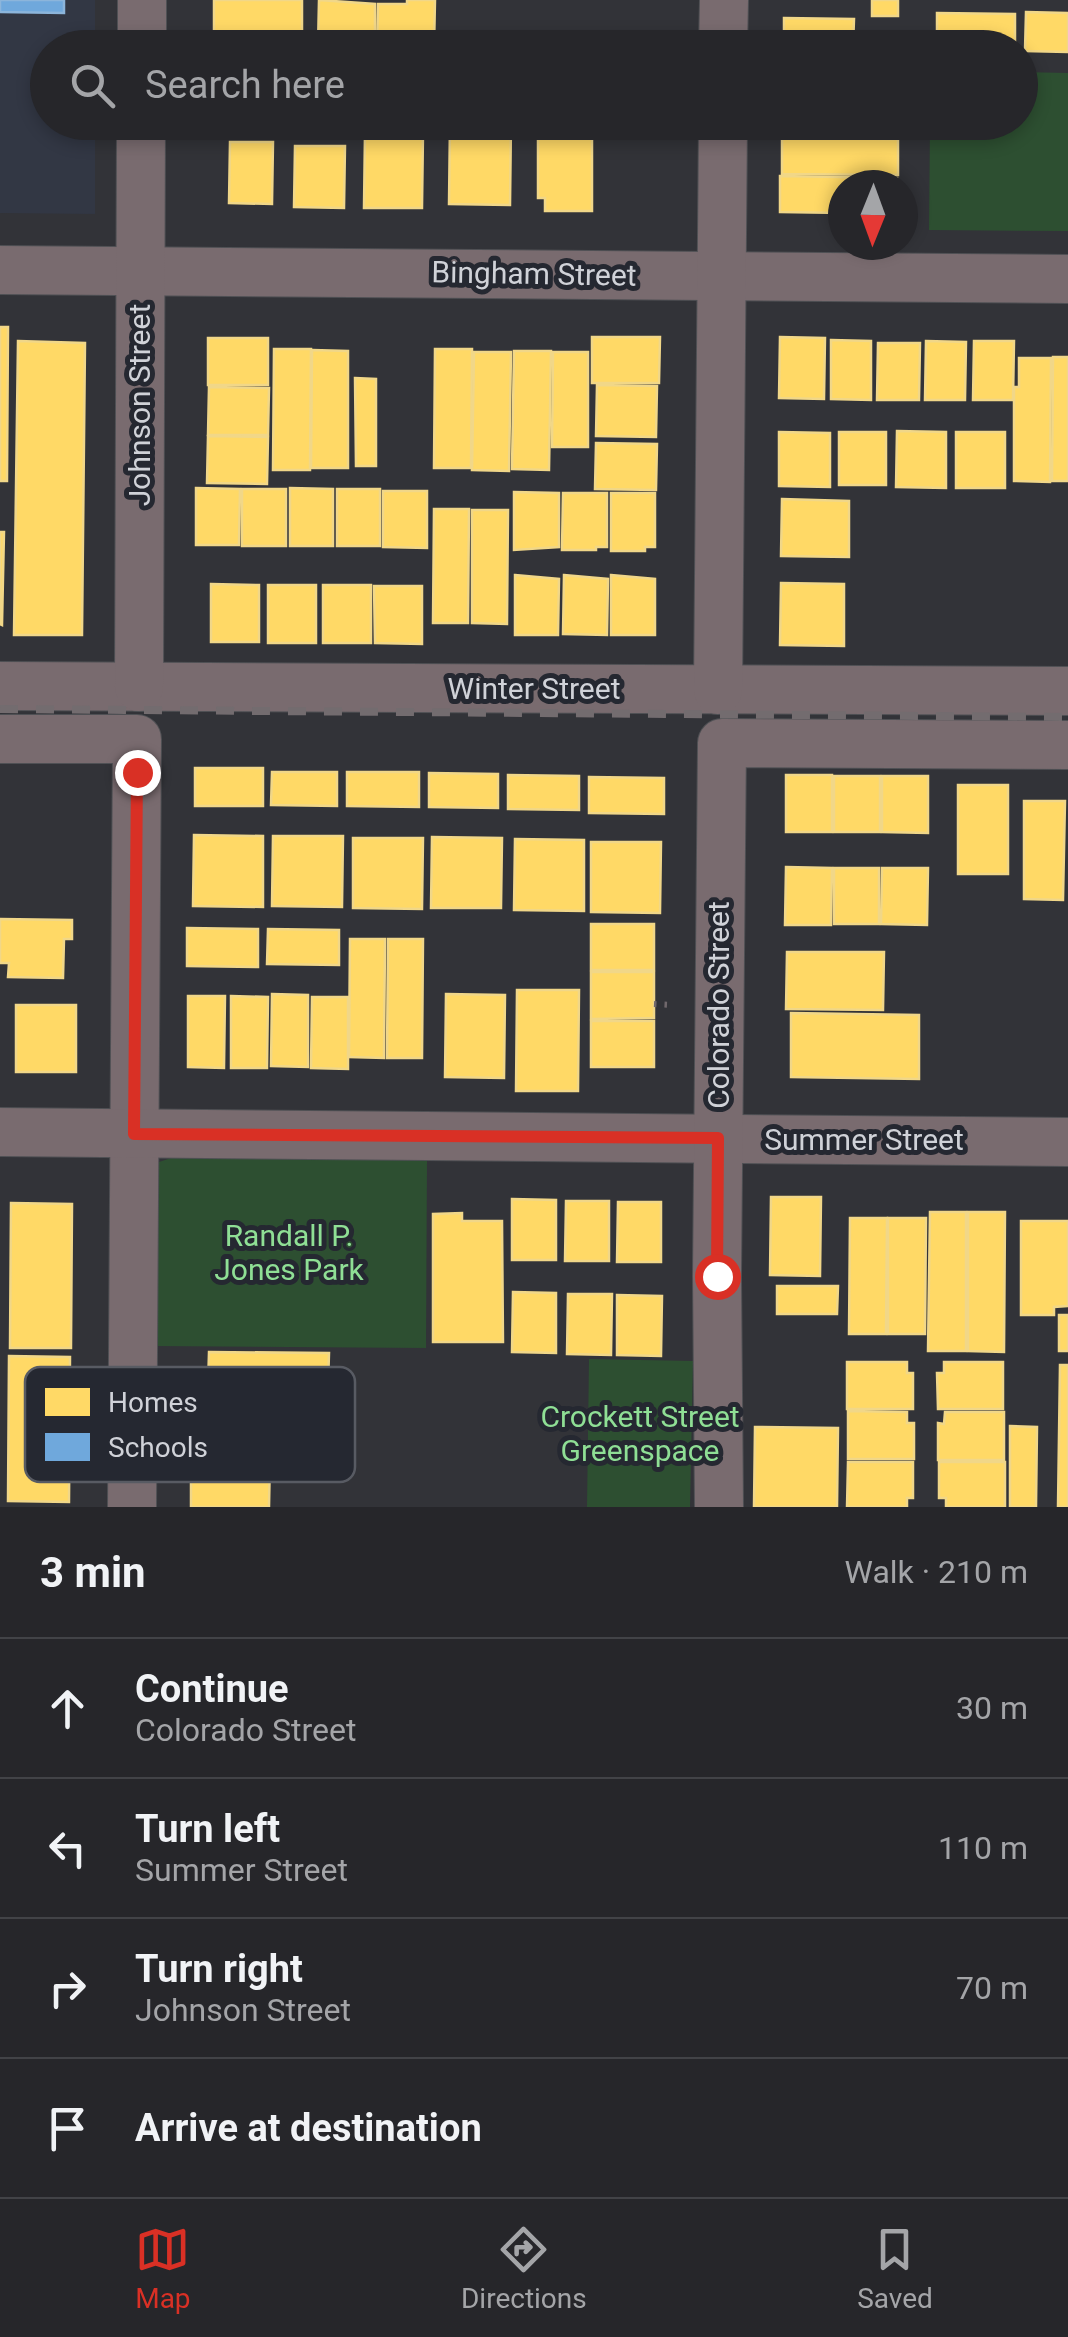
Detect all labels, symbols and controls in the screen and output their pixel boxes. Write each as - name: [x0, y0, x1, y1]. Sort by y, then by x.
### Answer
- search box: [30, 30, 1038, 140]
- icon: search: [65, 58, 120, 113]
- text: Search here: [145, 63, 345, 107]
- north arrow: [828, 170, 918, 260]
- street label: Bingham Street: [431, 254, 637, 293]
- street label: Johnson Street: [122, 304, 157, 506]
- street label: Winter Street: [448, 671, 620, 706]
- route end: [115, 750, 161, 796]
- street label: Colorado Street: [701, 901, 736, 1109]
- street label: Summer Street: [764, 1122, 964, 1157]
- park label: Randall P. Jones Park: [214, 1218, 365, 1287]
- route start: [695, 1254, 741, 1300]
- legend: [25, 1367, 355, 1482]
- text: Homes: [108, 1386, 198, 1419]
- park label: Crockett Street Greenspace: [540, 1399, 740, 1468]
- text: Schools: [108, 1431, 208, 1464]
- text: 3 min: [40, 1548, 146, 1597]
- text: Walk · 210 m: [845, 1553, 1028, 1591]
- text: Continue: [135, 1667, 289, 1711]
- icon: ahead: [40, 1681, 95, 1736]
- text: 30 m: [956, 1689, 1028, 1727]
- text: Colorado Street: [135, 1711, 356, 1749]
- text: Turn left: [135, 1807, 280, 1851]
- icon: left: [40, 1821, 95, 1876]
- text: 110 m: [938, 1829, 1028, 1867]
- text: Summer Street: [135, 1851, 348, 1889]
- text: Turn right: [135, 1947, 303, 1991]
- icon: right: [40, 1961, 95, 2016]
- text: 70 m: [956, 1969, 1028, 2007]
- text: Johnson Street: [135, 1991, 351, 2029]
- icon: arrive: [40, 2101, 95, 2156]
- text: Arrive at destination: [135, 2106, 482, 2150]
- tab: Map: [135, 2222, 191, 2315]
- tab: Directions: [461, 2222, 587, 2315]
- tab: Saved: [857, 2222, 933, 2315]

